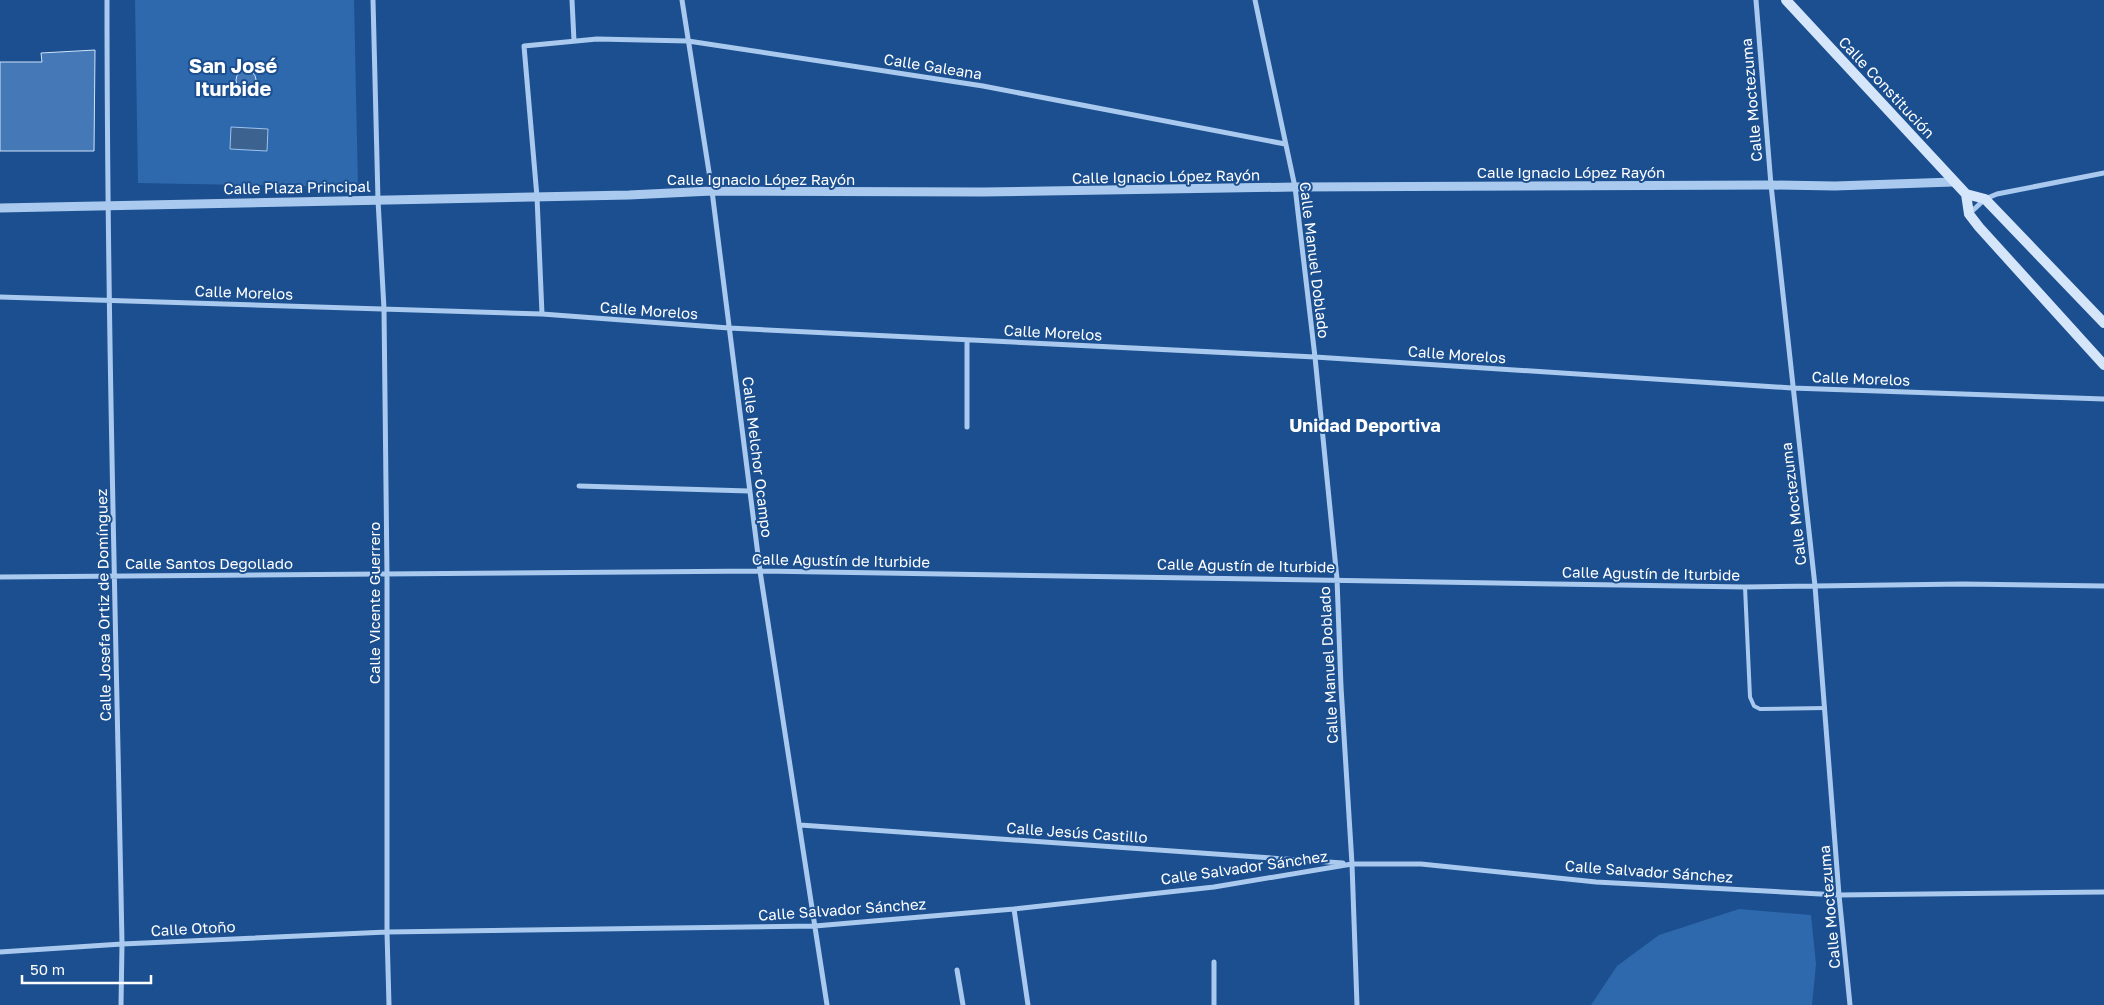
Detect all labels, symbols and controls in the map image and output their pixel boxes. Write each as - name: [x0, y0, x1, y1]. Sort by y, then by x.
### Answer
- street label: Calle Constitución: [1835, 32, 1939, 142]
- street label: Calle Moctezuma: [1737, 38, 1765, 162]
- street label: Calle Galeana: [883, 49, 983, 83]
- district label: San José Iturbide: [189, 53, 277, 100]
- street label: Calle Ignacio López Rayón: [1477, 163, 1665, 181]
- street label: Calle Ignacio López Rayón: [1072, 165, 1260, 187]
- street label: Calle Ignacio López Rayón: [667, 170, 855, 188]
- street label: Calle Plaza Principal: [223, 177, 371, 197]
- street label: Calle Manuel Doblado: [1296, 181, 1334, 339]
- street label: Calle Morelos: [194, 281, 294, 303]
- street label: Calle Morelos: [599, 298, 699, 322]
- street label: Calle Morelos: [1003, 320, 1103, 344]
- street label: Calle Morelos: [1407, 342, 1507, 366]
- street label: Calle Morelos: [1811, 367, 1911, 389]
- street label: Calle Melchor Ocampo: [739, 375, 777, 539]
- district label: Unidad Deportiva: [1289, 414, 1441, 436]
- street label: Calle Moctezuma: [1777, 441, 1809, 567]
- street label: Calle Josefa Ortiz de Domínguez: [92, 488, 114, 722]
- street label: Calle Vicente Guerrero: [365, 522, 383, 684]
- street label: Calle Agustín de Iturbide: [752, 549, 931, 571]
- street label: Calle Santos Degollado: [125, 554, 293, 572]
- street label: Calle Agustín de Iturbide: [1157, 554, 1336, 576]
- street label: Calle Agustín de Iturbide: [1562, 562, 1741, 584]
- street label: Calle Manuel Doblado: [1315, 586, 1341, 744]
- street label: Calle Jesús Castillo: [1006, 818, 1148, 846]
- street label: Calle Moctezuma: [1815, 845, 1843, 969]
- street label: Calle Salvador Sánchez: [1159, 846, 1329, 888]
- street label: Calle Salvador Sánchez: [1564, 856, 1734, 886]
- street label: Calle Salvador Sánchez: [757, 894, 927, 924]
- street label: Calle Otoño: [150, 917, 236, 939]
- scale bar: [22, 952, 151, 984]
- text: 50 m: [30, 960, 65, 978]

